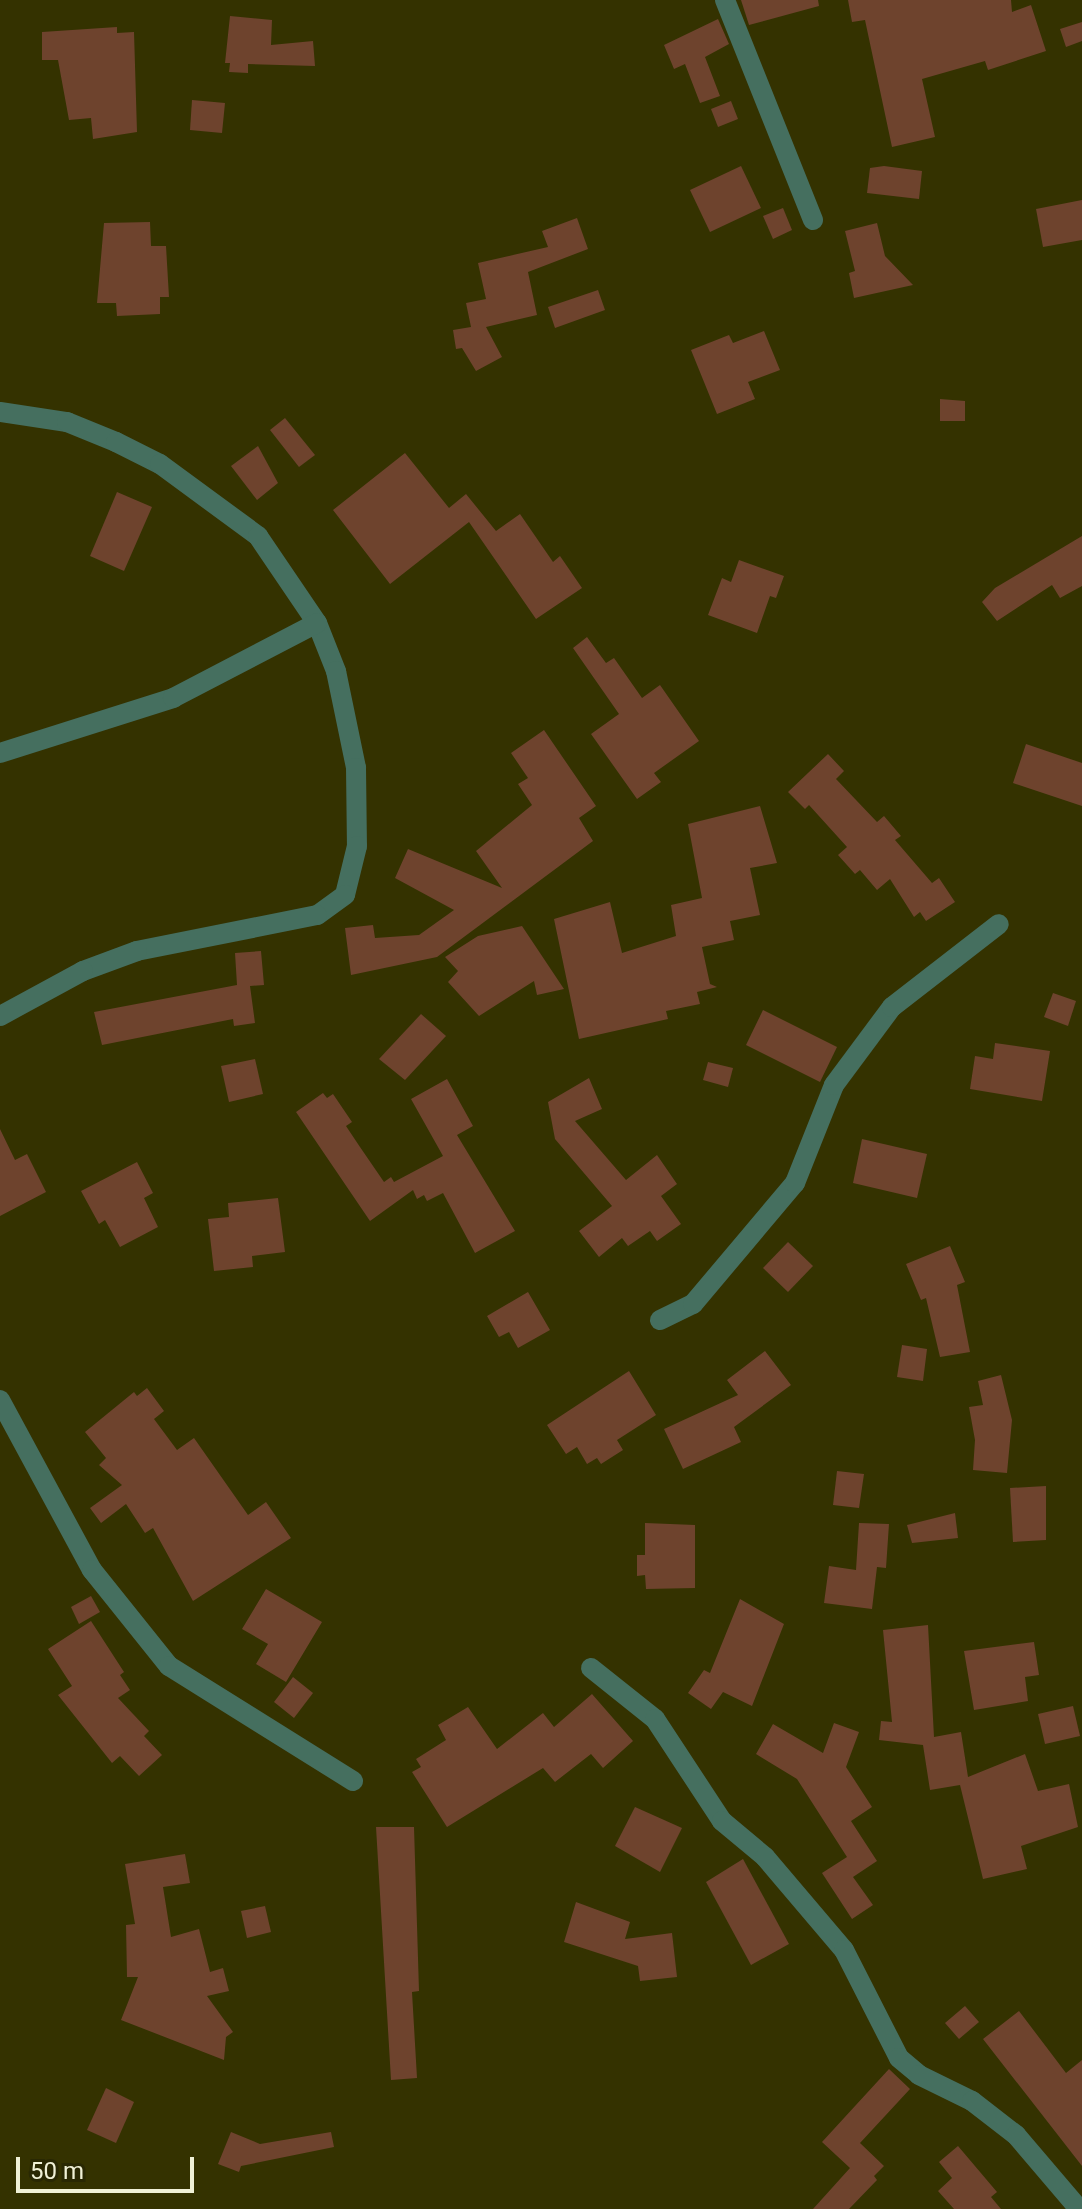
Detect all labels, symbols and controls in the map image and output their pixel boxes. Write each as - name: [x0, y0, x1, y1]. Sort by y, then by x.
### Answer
- scale bar: [20, 2141, 198, 2191]
- text: 50 m: [30, 2157, 84, 2185]

